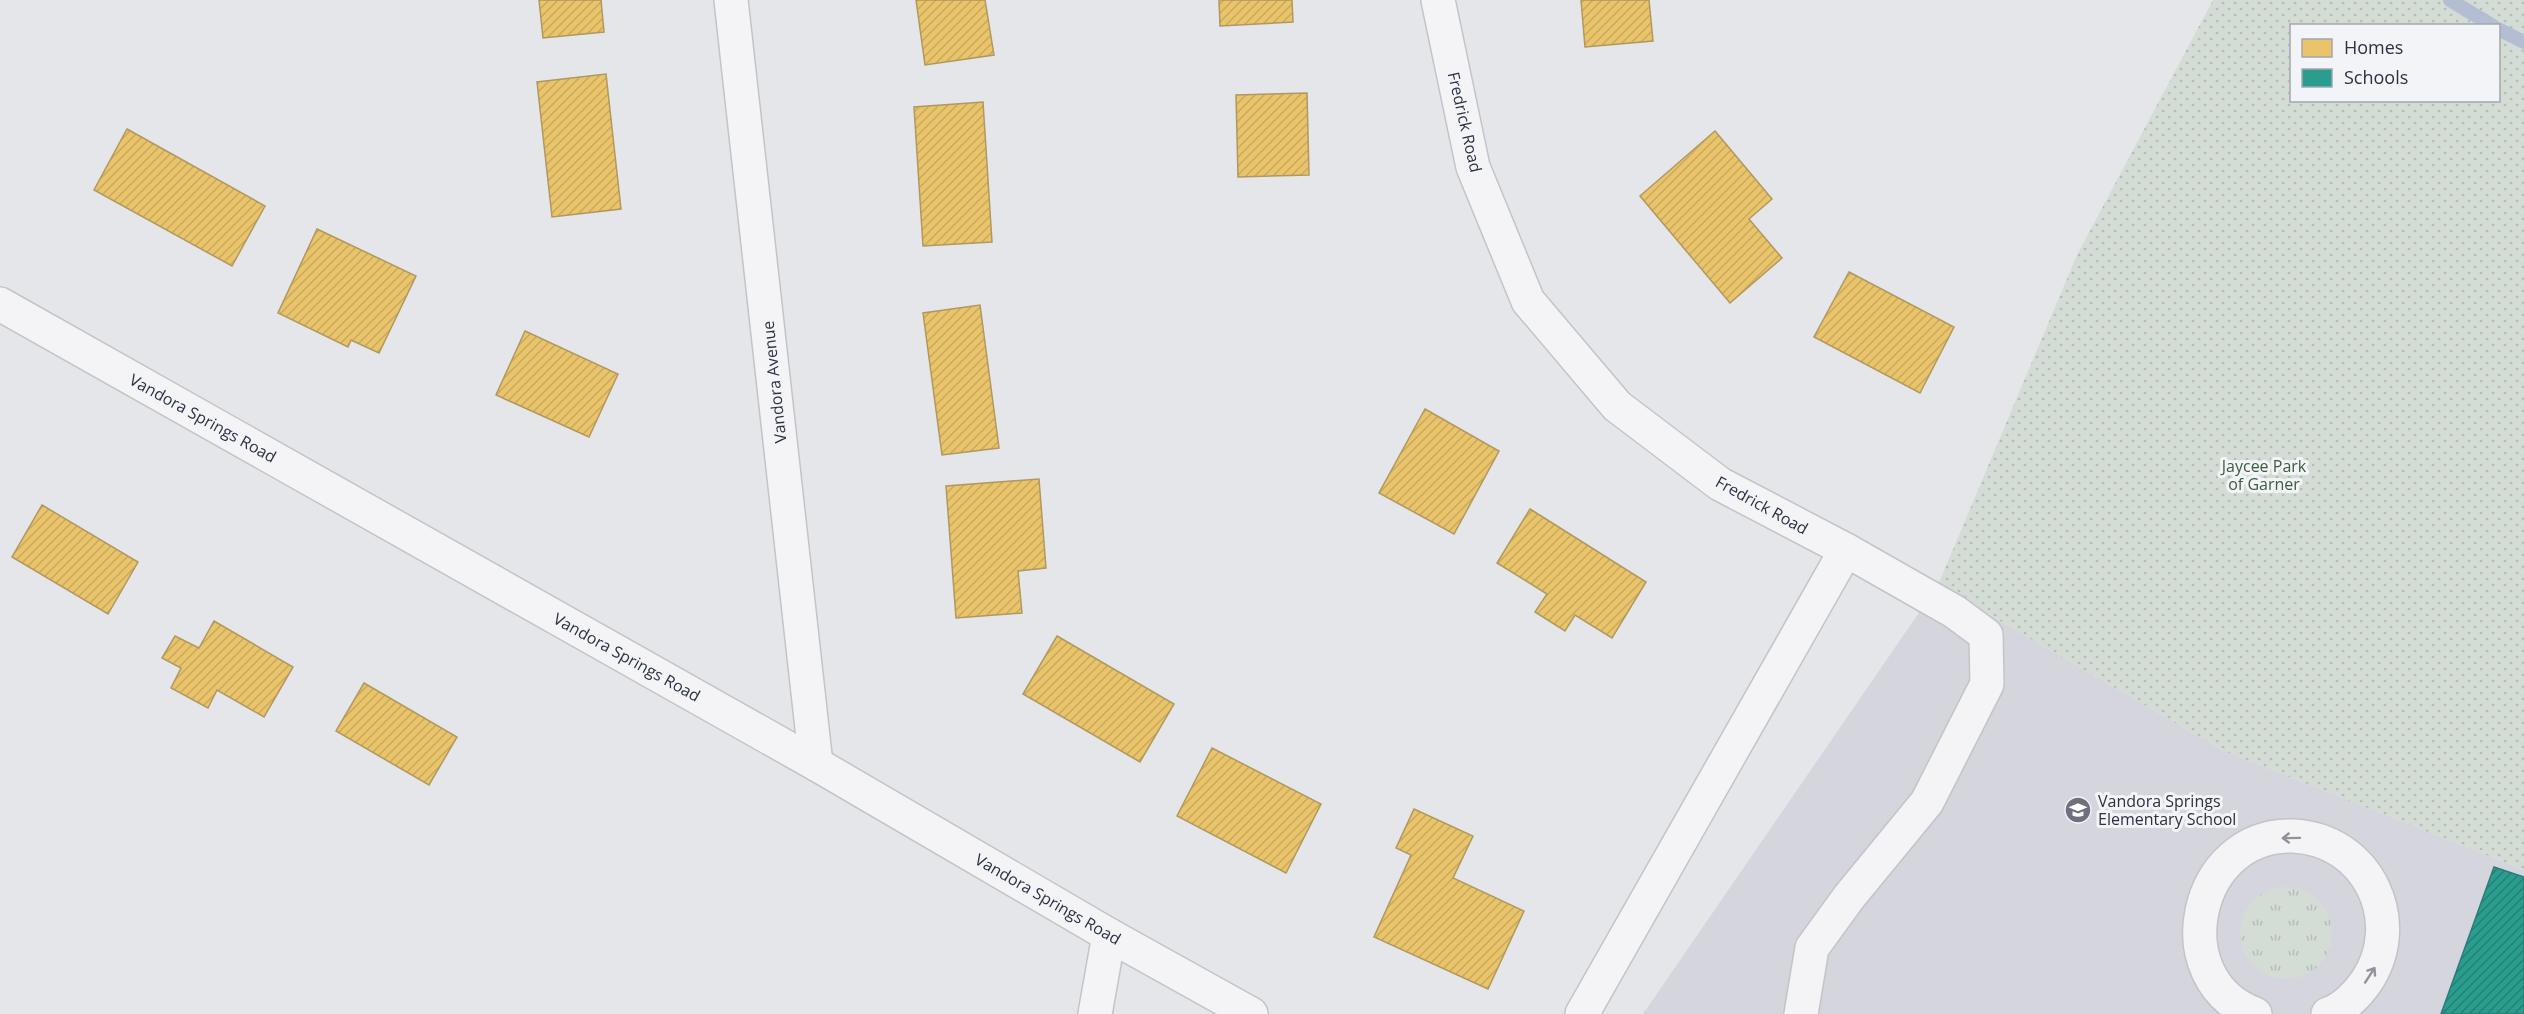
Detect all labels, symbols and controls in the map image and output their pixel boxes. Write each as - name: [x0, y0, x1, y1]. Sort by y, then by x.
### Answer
- legend: [2290, 24, 2500, 102]
- text: Homes: [2344, 35, 2403, 59]
- text: Schools: [2344, 65, 2408, 89]
- street label: Fredrick Road: [1443, 70, 1487, 174]
- street label: Vandora Avenue: [757, 320, 791, 444]
- street label: Vandora Springs Road: [126, 368, 280, 468]
- park label: Jaycee Park of Garner: [2220, 455, 2307, 495]
- street label: Fredrick Road: [1712, 471, 1812, 539]
- street label: Vandora Springs Road: [550, 607, 704, 707]
- place label: Vandora Springs Elementary School: [2098, 790, 2236, 830]
- school or university icon: Vandora Springs Elementary School: [2063, 795, 2093, 825]
- one-way arrow: [2281, 832, 2301, 844]
- street label: Vandora Springs Road: [971, 848, 1125, 950]
- one-way arrow: [2364, 967, 2377, 984]

